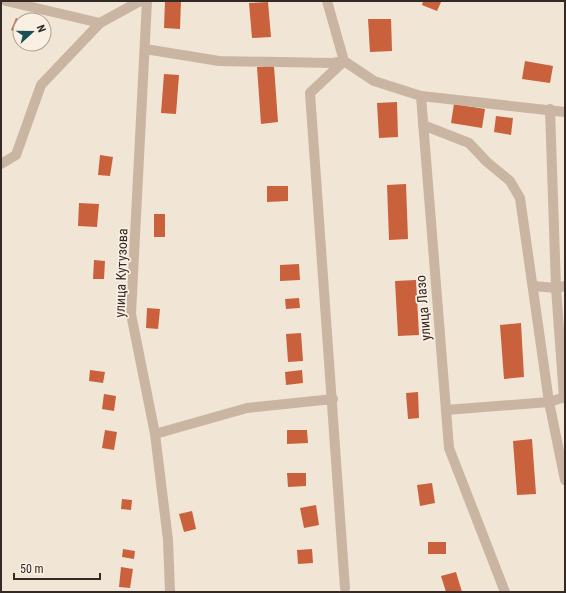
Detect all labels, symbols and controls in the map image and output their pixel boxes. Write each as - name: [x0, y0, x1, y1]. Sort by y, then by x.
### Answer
- north arrow: [12, 12, 52, 52]
- text: N: [34, 23, 48, 34]
- street label: улица Кутузова: [111, 228, 131, 318]
- street label: улица Лазо: [412, 275, 434, 341]
- scale bar: [14, 555, 100, 581]
- text: 50 m: [20, 562, 44, 576]

